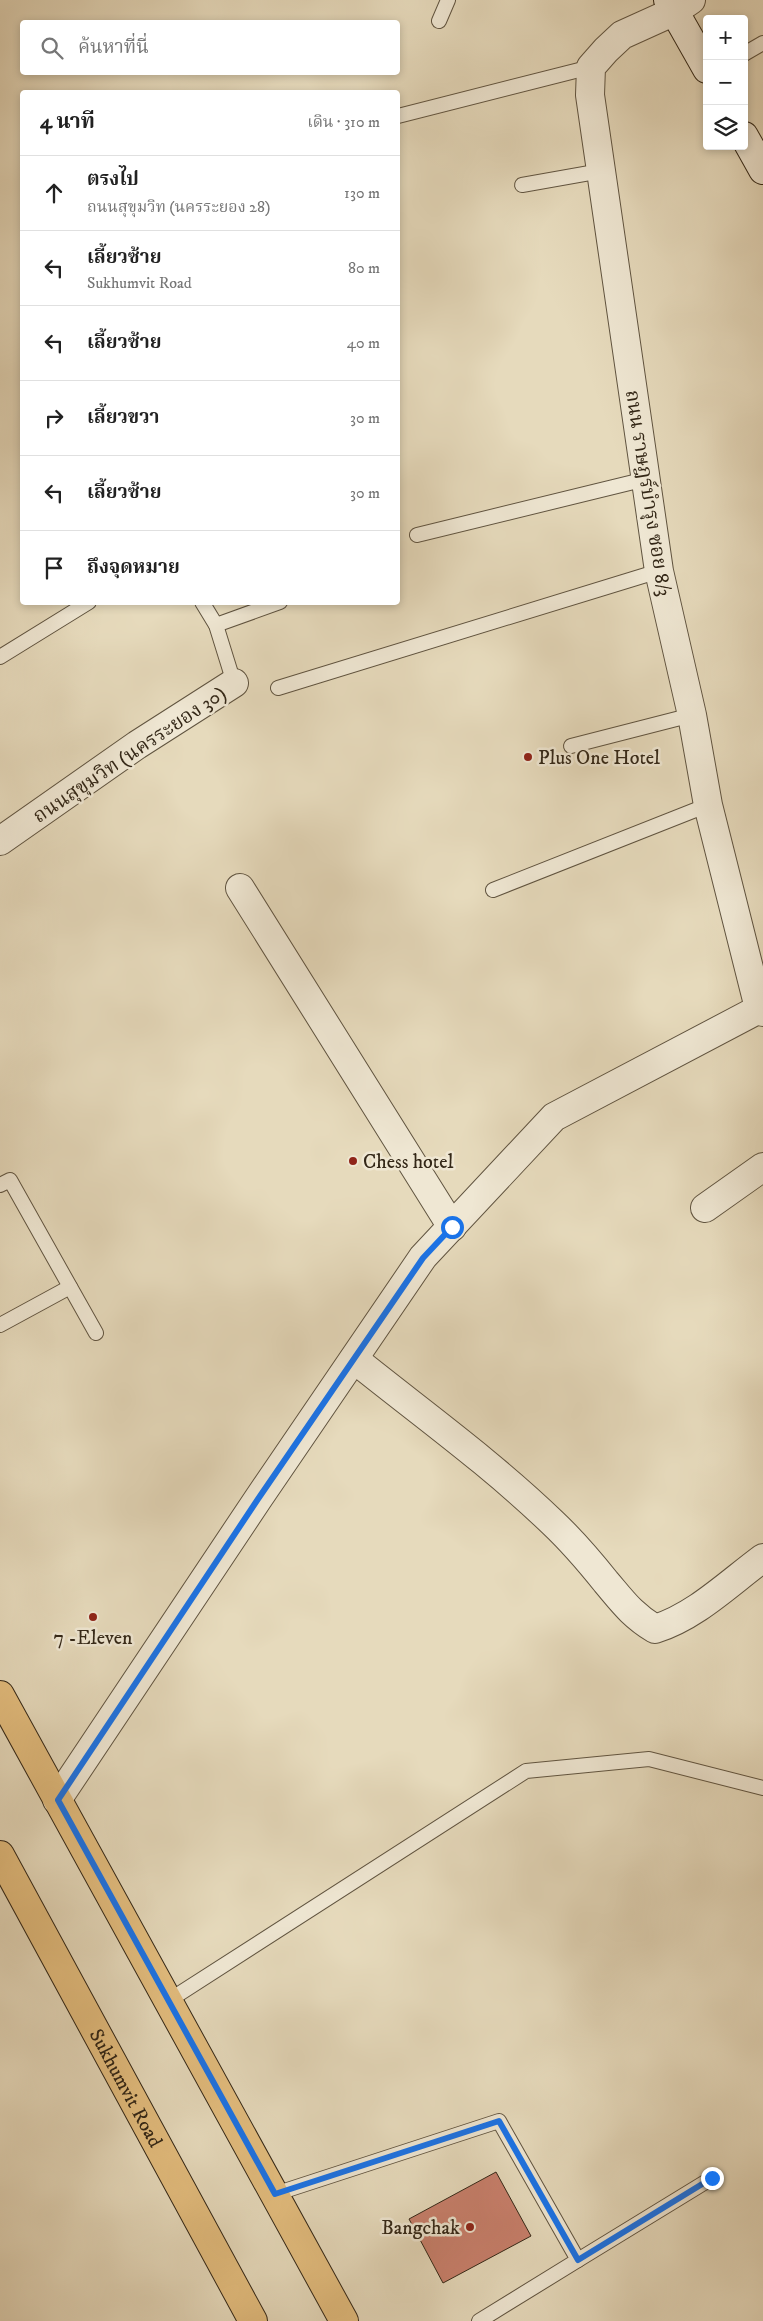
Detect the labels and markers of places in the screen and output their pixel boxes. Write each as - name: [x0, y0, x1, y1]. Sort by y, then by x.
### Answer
- place label: Plus One Hotel: [538, 746, 660, 771]
- marker: Plus One Hotel: [522, 751, 534, 763]
- place label: Chess hotel: [363, 1150, 454, 1175]
- marker: Chess hotel: [347, 1155, 359, 1167]
- marker: 7 -Eleven: [87, 1611, 99, 1623]
- place label: 7 -Eleven: [54, 1626, 133, 1651]
- place label: Bangchak: [381, 2216, 460, 2241]
- marker: Bangchak: [464, 2221, 476, 2233]

